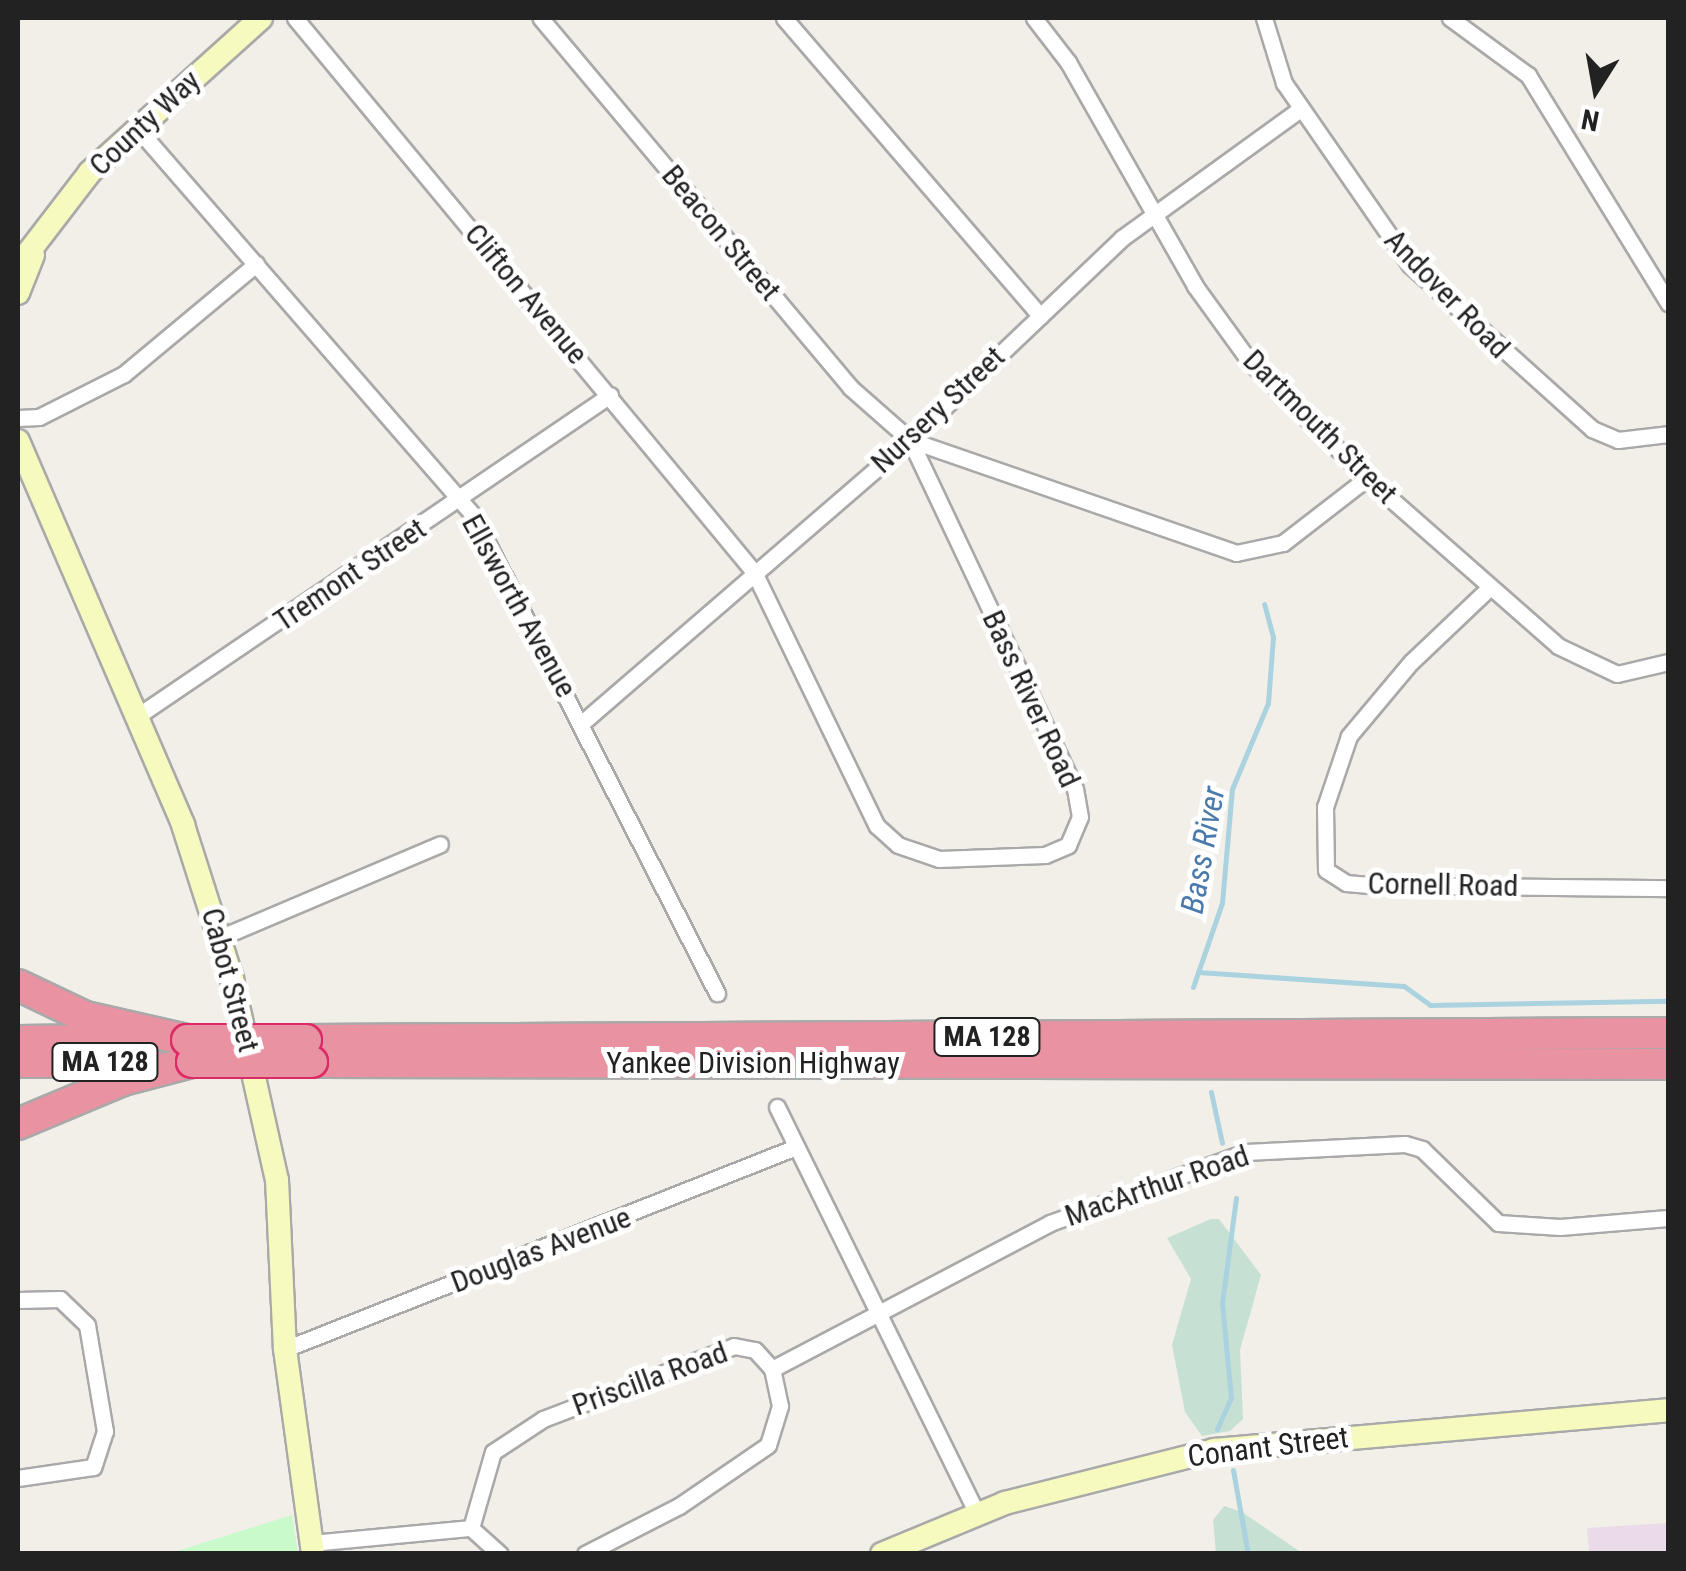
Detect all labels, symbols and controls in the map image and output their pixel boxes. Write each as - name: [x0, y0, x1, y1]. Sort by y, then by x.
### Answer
- north arrow: [1546, 40, 1646, 140]
- street label: County Way: [82, 63, 208, 183]
- text: N: [1579, 102, 1602, 138]
- street label: Beacon Street: [654, 158, 788, 308]
- street label: Clifton Avenue: [457, 217, 595, 371]
- street label: Andover Road: [1377, 222, 1517, 366]
- street label: Nursery Street: [864, 339, 1012, 481]
- street label: Dartmouth Street: [1236, 343, 1404, 511]
- street label: Ellsworth Avenue: [454, 508, 584, 704]
- street label: Tremont Street: [267, 511, 433, 639]
- street label: Bass River Road: [974, 605, 1088, 793]
- water label: Bass River: [1173, 784, 1233, 916]
- street label: Cornell Road: [1367, 866, 1519, 904]
- street label: Cabot Street: [194, 904, 266, 1056]
- road number: MA 128: [932, 1014, 1042, 1060]
- road number: MA 128: [50, 1039, 160, 1085]
- street label: Yankee Division Highway: [606, 1045, 900, 1081]
- street label: MacArthur Road: [1060, 1138, 1254, 1234]
- street label: Douglas Avenue: [446, 1199, 636, 1301]
- street label: Priscilla Road: [568, 1334, 732, 1424]
- street label: Conant Street: [1186, 1419, 1350, 1475]

